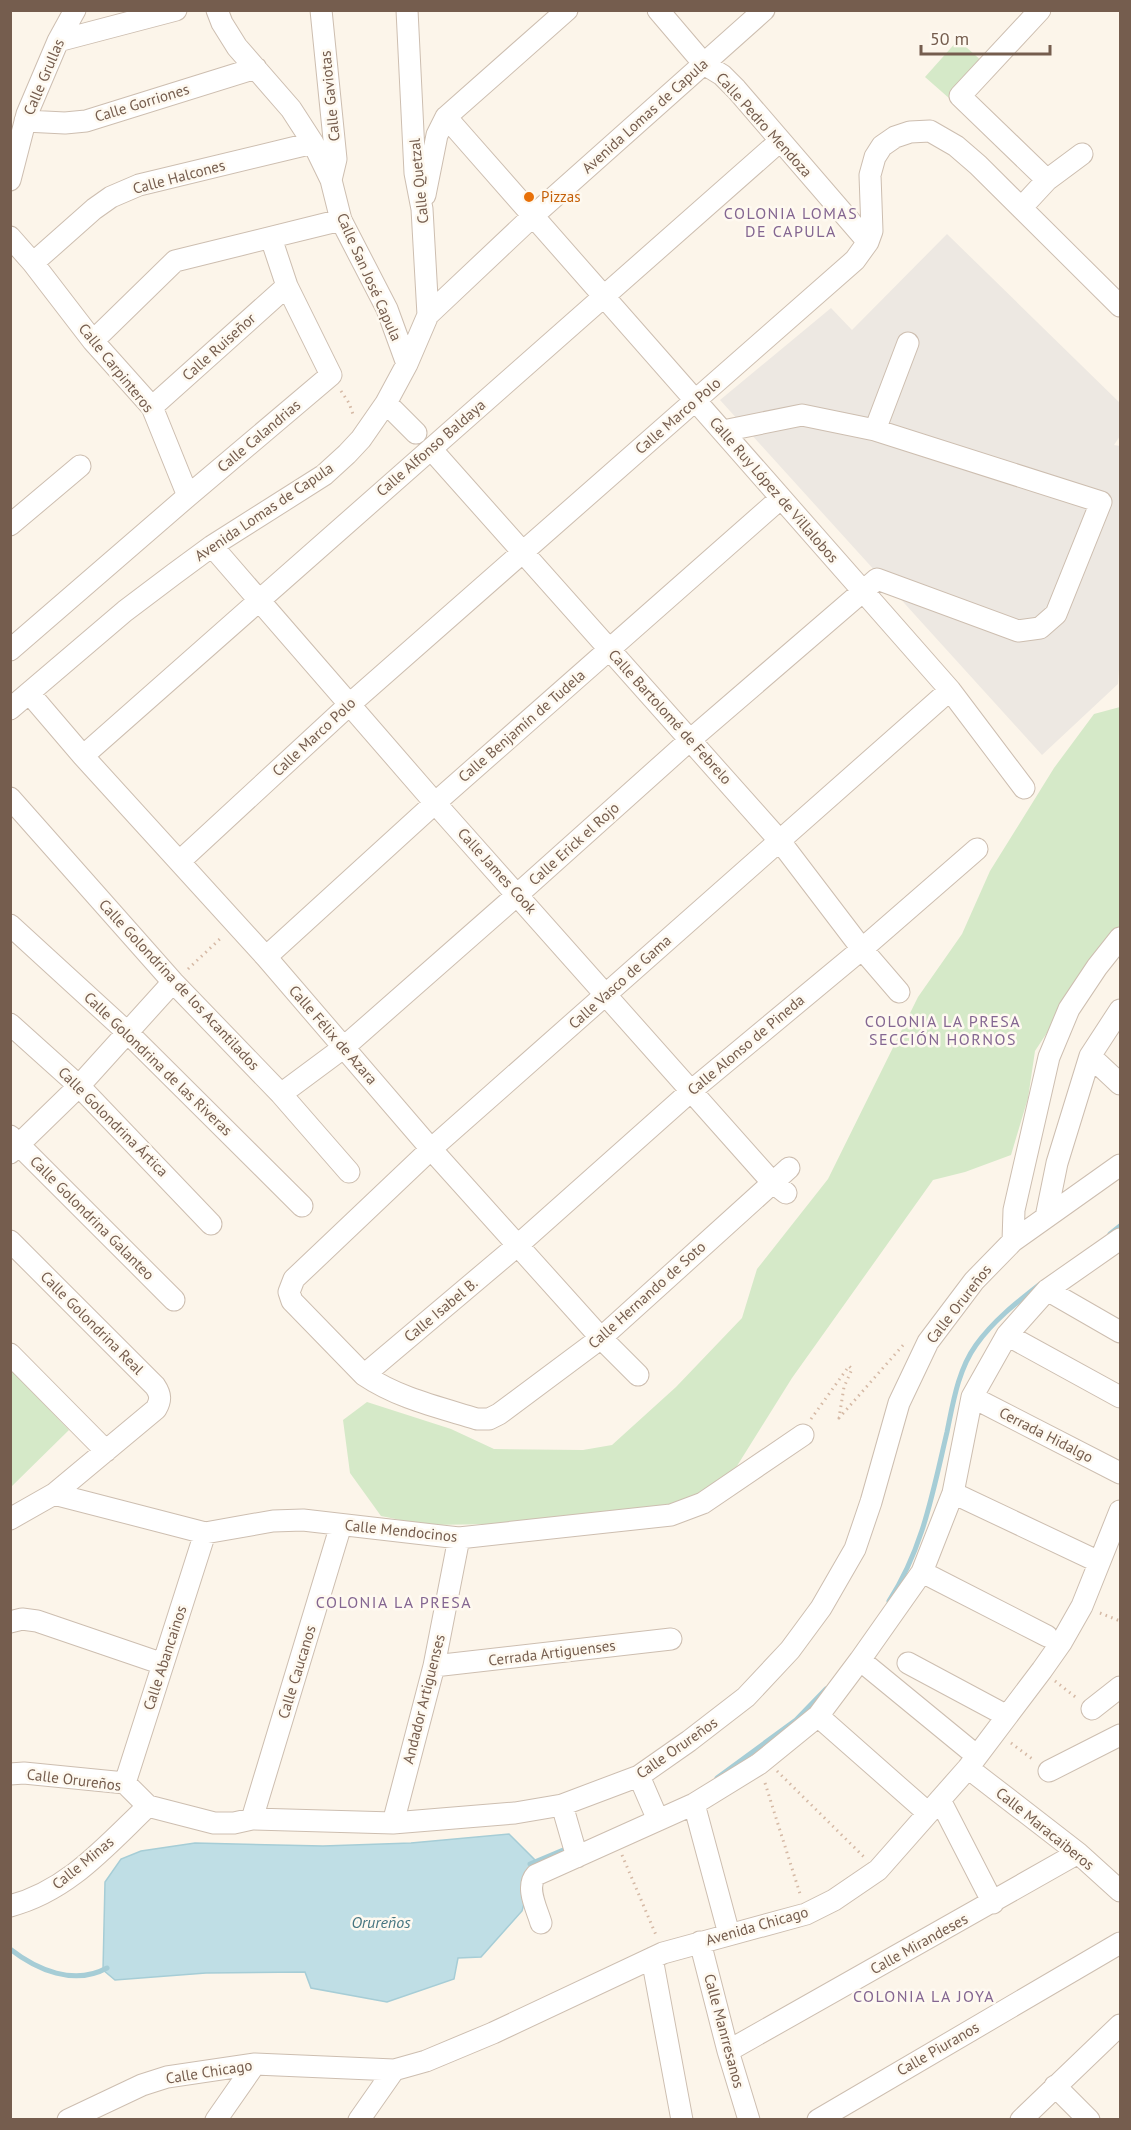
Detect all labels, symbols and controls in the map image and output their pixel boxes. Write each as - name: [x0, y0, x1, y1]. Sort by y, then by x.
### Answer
- scale bar: [921, 18, 1050, 56]
- text: 50 m: [930, 27, 969, 50]
- street label: Calle Grullas: [19, 36, 68, 118]
- street label: Calle Gaviotas: [315, 50, 344, 142]
- street label: Avenida Lomas de Capula: [578, 54, 712, 177]
- street label: Calle Pedro Mendoza: [712, 68, 816, 181]
- street label: Calle Gorriones: [92, 79, 191, 126]
- street label: Calle Quetzal: [405, 137, 432, 225]
- street label: Calle Halcones: [131, 155, 227, 198]
- place label: Pizzas: [541, 187, 581, 206]
- marker: Pizzas: [522, 190, 536, 204]
- district label: COLONIA LOMAS DE CAPULA: [724, 203, 858, 241]
- street label: Calle San José Capula: [333, 210, 406, 344]
- street label: Calle Ruiseñor: [178, 309, 259, 385]
- street label: Calle Carpinteros: [75, 319, 158, 416]
- street label: Calle Marco Polo: [631, 373, 724, 458]
- street label: Calle Calandrias: [213, 395, 304, 476]
- street label: Calle Alfonso Baldaya: [372, 395, 489, 500]
- street label: Calle Ruy López de Villalobos: [706, 413, 843, 566]
- street label: Avenida Lomas de Capula: [191, 458, 337, 565]
- street label: Calle Bartolomé de Febrelo: [605, 645, 736, 788]
- street label: Calle Benjamín de Tudela: [454, 665, 589, 786]
- street label: Calle Marco Polo: [268, 693, 359, 780]
- street label: Calle Erick el Rojo: [525, 798, 623, 889]
- street label: Calle James Cook: [454, 824, 542, 918]
- street label: Calle Golondrina de los Acantilados: [95, 895, 264, 1074]
- street label: Calle Vasco de Gama: [564, 931, 675, 1033]
- street label: Calle Félix de Azara: [285, 981, 382, 1088]
- street label: Calle Golondrina de las Riveras: [80, 988, 237, 1140]
- street label: Calle Alonso de Pineda: [683, 990, 808, 1099]
- district label: COLONIA LA PRESA SECCIÓN HORNOS: [865, 1011, 1021, 1049]
- street label: Calle Golondrina Ártica: [54, 1063, 172, 1181]
- street label: Calle Golondrina Galanteo: [26, 1152, 158, 1284]
- street label: Calle Hernando de Soto: [584, 1237, 709, 1352]
- street label: Calle Orureños: [922, 1260, 995, 1347]
- street label: Calle Golondrina Real: [37, 1267, 148, 1379]
- street label: Calle Isabel B.: [400, 1273, 481, 1346]
- street label: Cerrada Hidalgo: [996, 1403, 1096, 1466]
- street label: Calle Mendocinos: [344, 1515, 458, 1546]
- district label: COLONIA LA PRESA: [316, 1592, 472, 1612]
- street label: Calle Abancainos: [139, 1603, 190, 1713]
- street label: Calle Caucanos: [273, 1623, 320, 1721]
- street label: Andador Artiguenses: [398, 1632, 449, 1766]
- street label: Cerrada Artiguenses: [487, 1635, 617, 1670]
- street label: Calle Orureños: [632, 1713, 721, 1783]
- street label: Calle Orureños: [26, 1764, 122, 1795]
- street label: Calle Maracaiberos: [992, 1783, 1098, 1874]
- street label: Calle Minas: [48, 1832, 117, 1893]
- street label: Avenida Chicago: [703, 1902, 810, 1949]
- street label: Calle Mirandeses: [867, 1909, 971, 1978]
- water label: Orureños: [351, 1912, 411, 1932]
- street label: Calle Manrresanos: [700, 1972, 749, 2090]
- district label: COLONIA LA JOYA: [853, 1986, 995, 2006]
- street label: Calle Piuranos: [893, 2017, 982, 2080]
- street label: Calle Chicago: [164, 2055, 253, 2088]

